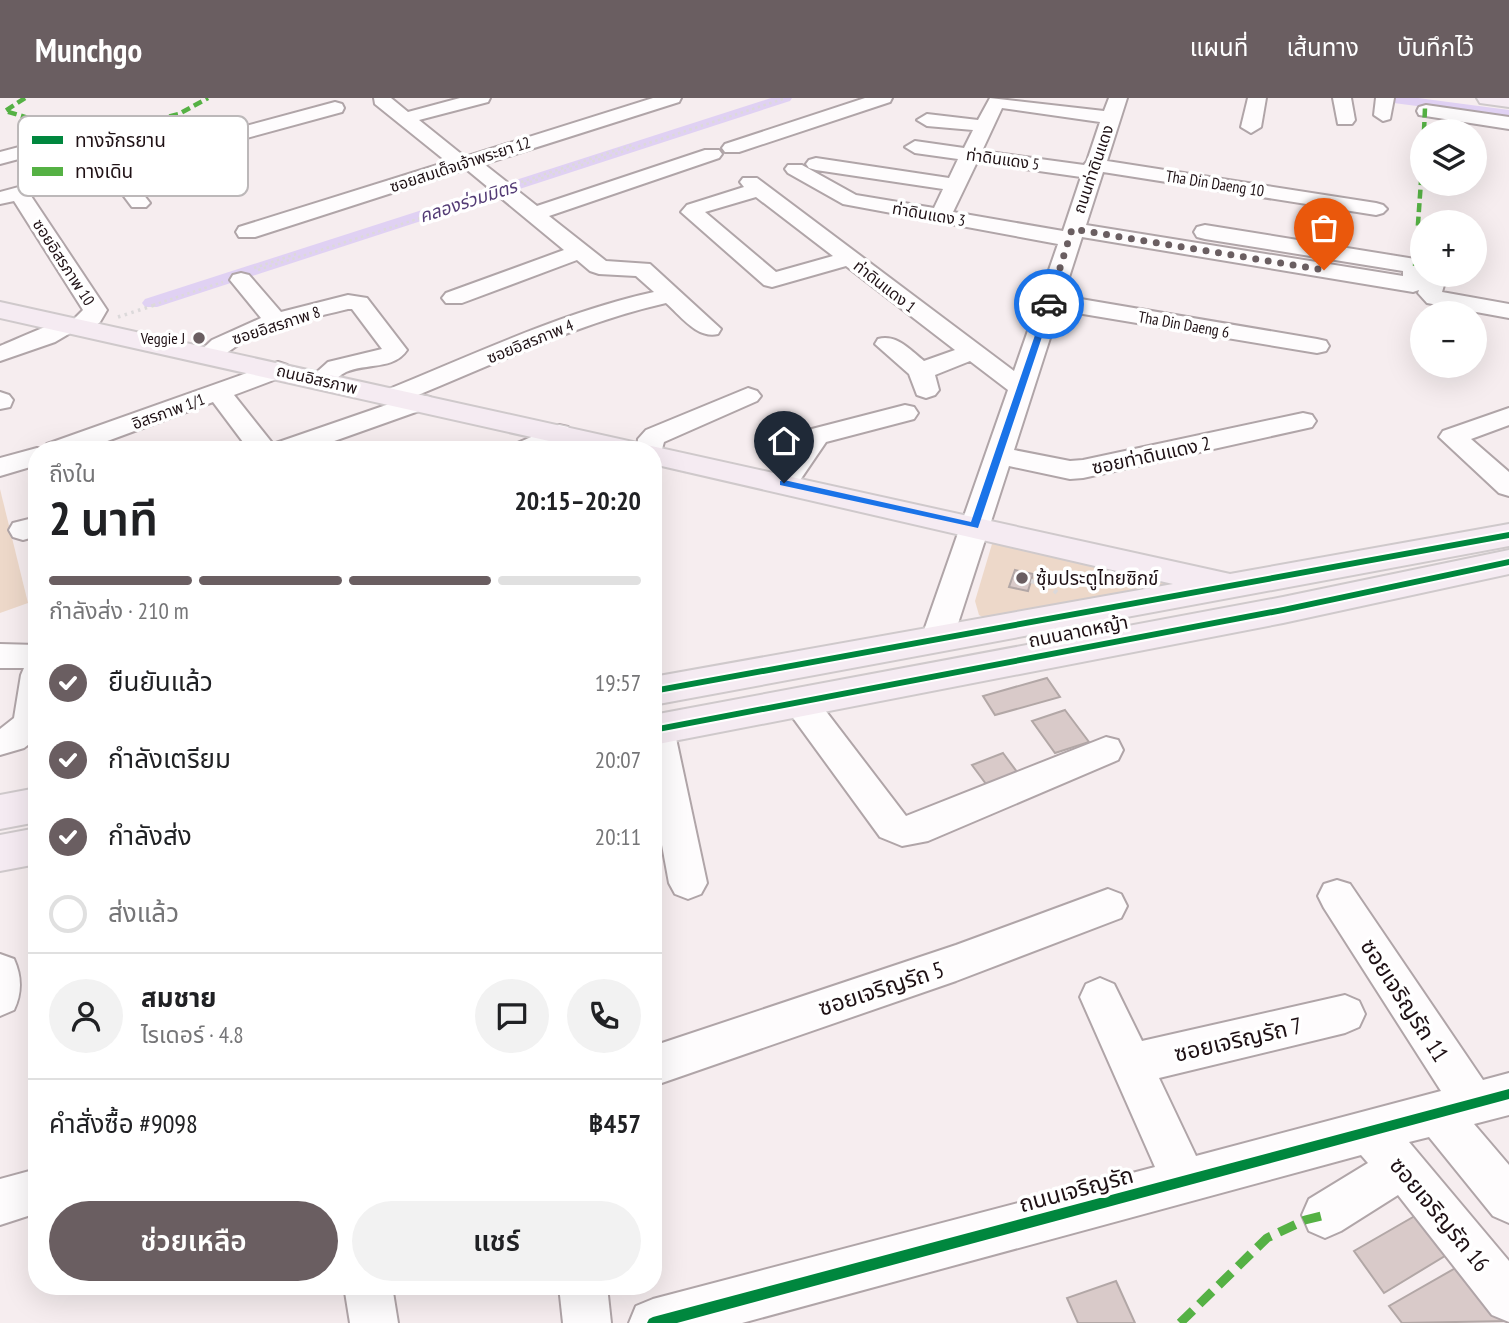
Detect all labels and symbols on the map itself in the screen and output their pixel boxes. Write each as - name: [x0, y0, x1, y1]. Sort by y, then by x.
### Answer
- legend: [18, 116, 248, 196]
- street label: ถนนท่าดินแดง: [1068, 122, 1118, 216]
- text: ทางจักรยาน: [75, 128, 166, 152]
- street label: ซอยสมเด็จเจ้าพระยา 12: [387, 132, 533, 196]
- street label: ท่าดินแดง 5: [965, 144, 1041, 174]
- text: ทางเดิน: [75, 159, 133, 183]
- street label: Tha Din Daeng 10: [1164, 165, 1266, 201]
- water label: คลองร่วมมิตร: [416, 174, 521, 228]
- street label: ท่าดินแดง 3: [891, 198, 967, 230]
- pin: [1294, 198, 1354, 270]
- street label: ซอยอิสรภาพ 10: [29, 215, 99, 309]
- street label: ท่าดินแดง 1: [850, 255, 920, 317]
- courier: [1014, 269, 1084, 339]
- street label: ซอยอิสรภาพ 8: [229, 301, 323, 349]
- street label: Tha Din Daeng 6: [1137, 306, 1231, 342]
- street label: ซอยอิสรภาพ 4: [484, 315, 576, 367]
- place label: Veggie J: [140, 328, 185, 348]
- marker: Veggie J: [191, 330, 207, 346]
- street label: ถนนอิสรภาพ: [274, 360, 360, 398]
- street label: อิสรภาพ 1/1: [129, 389, 207, 433]
- pin: [754, 411, 814, 483]
- street label: ซอยท่าดินแดง 2: [1090, 431, 1212, 479]
- place label: ซุ้มประตูไทยซิกข์: [1036, 566, 1159, 591]
- marker: ซุ้มประตูไทยซิกข์: [1014, 570, 1030, 586]
- street label: ถนนลาดหญ้า: [1026, 610, 1130, 652]
- street label: ซอยเจริญรัถ 11: [1354, 933, 1456, 1067]
- street label: ซอยเจริญรัถ 5: [814, 954, 948, 1022]
- street label: ซอยเจริญรัถ 7: [1171, 1010, 1305, 1068]
- street label: ซอยเจริญรัถ 16: [1384, 1151, 1496, 1277]
- street label: ถนนเจริญรัถ: [1015, 1160, 1137, 1218]

